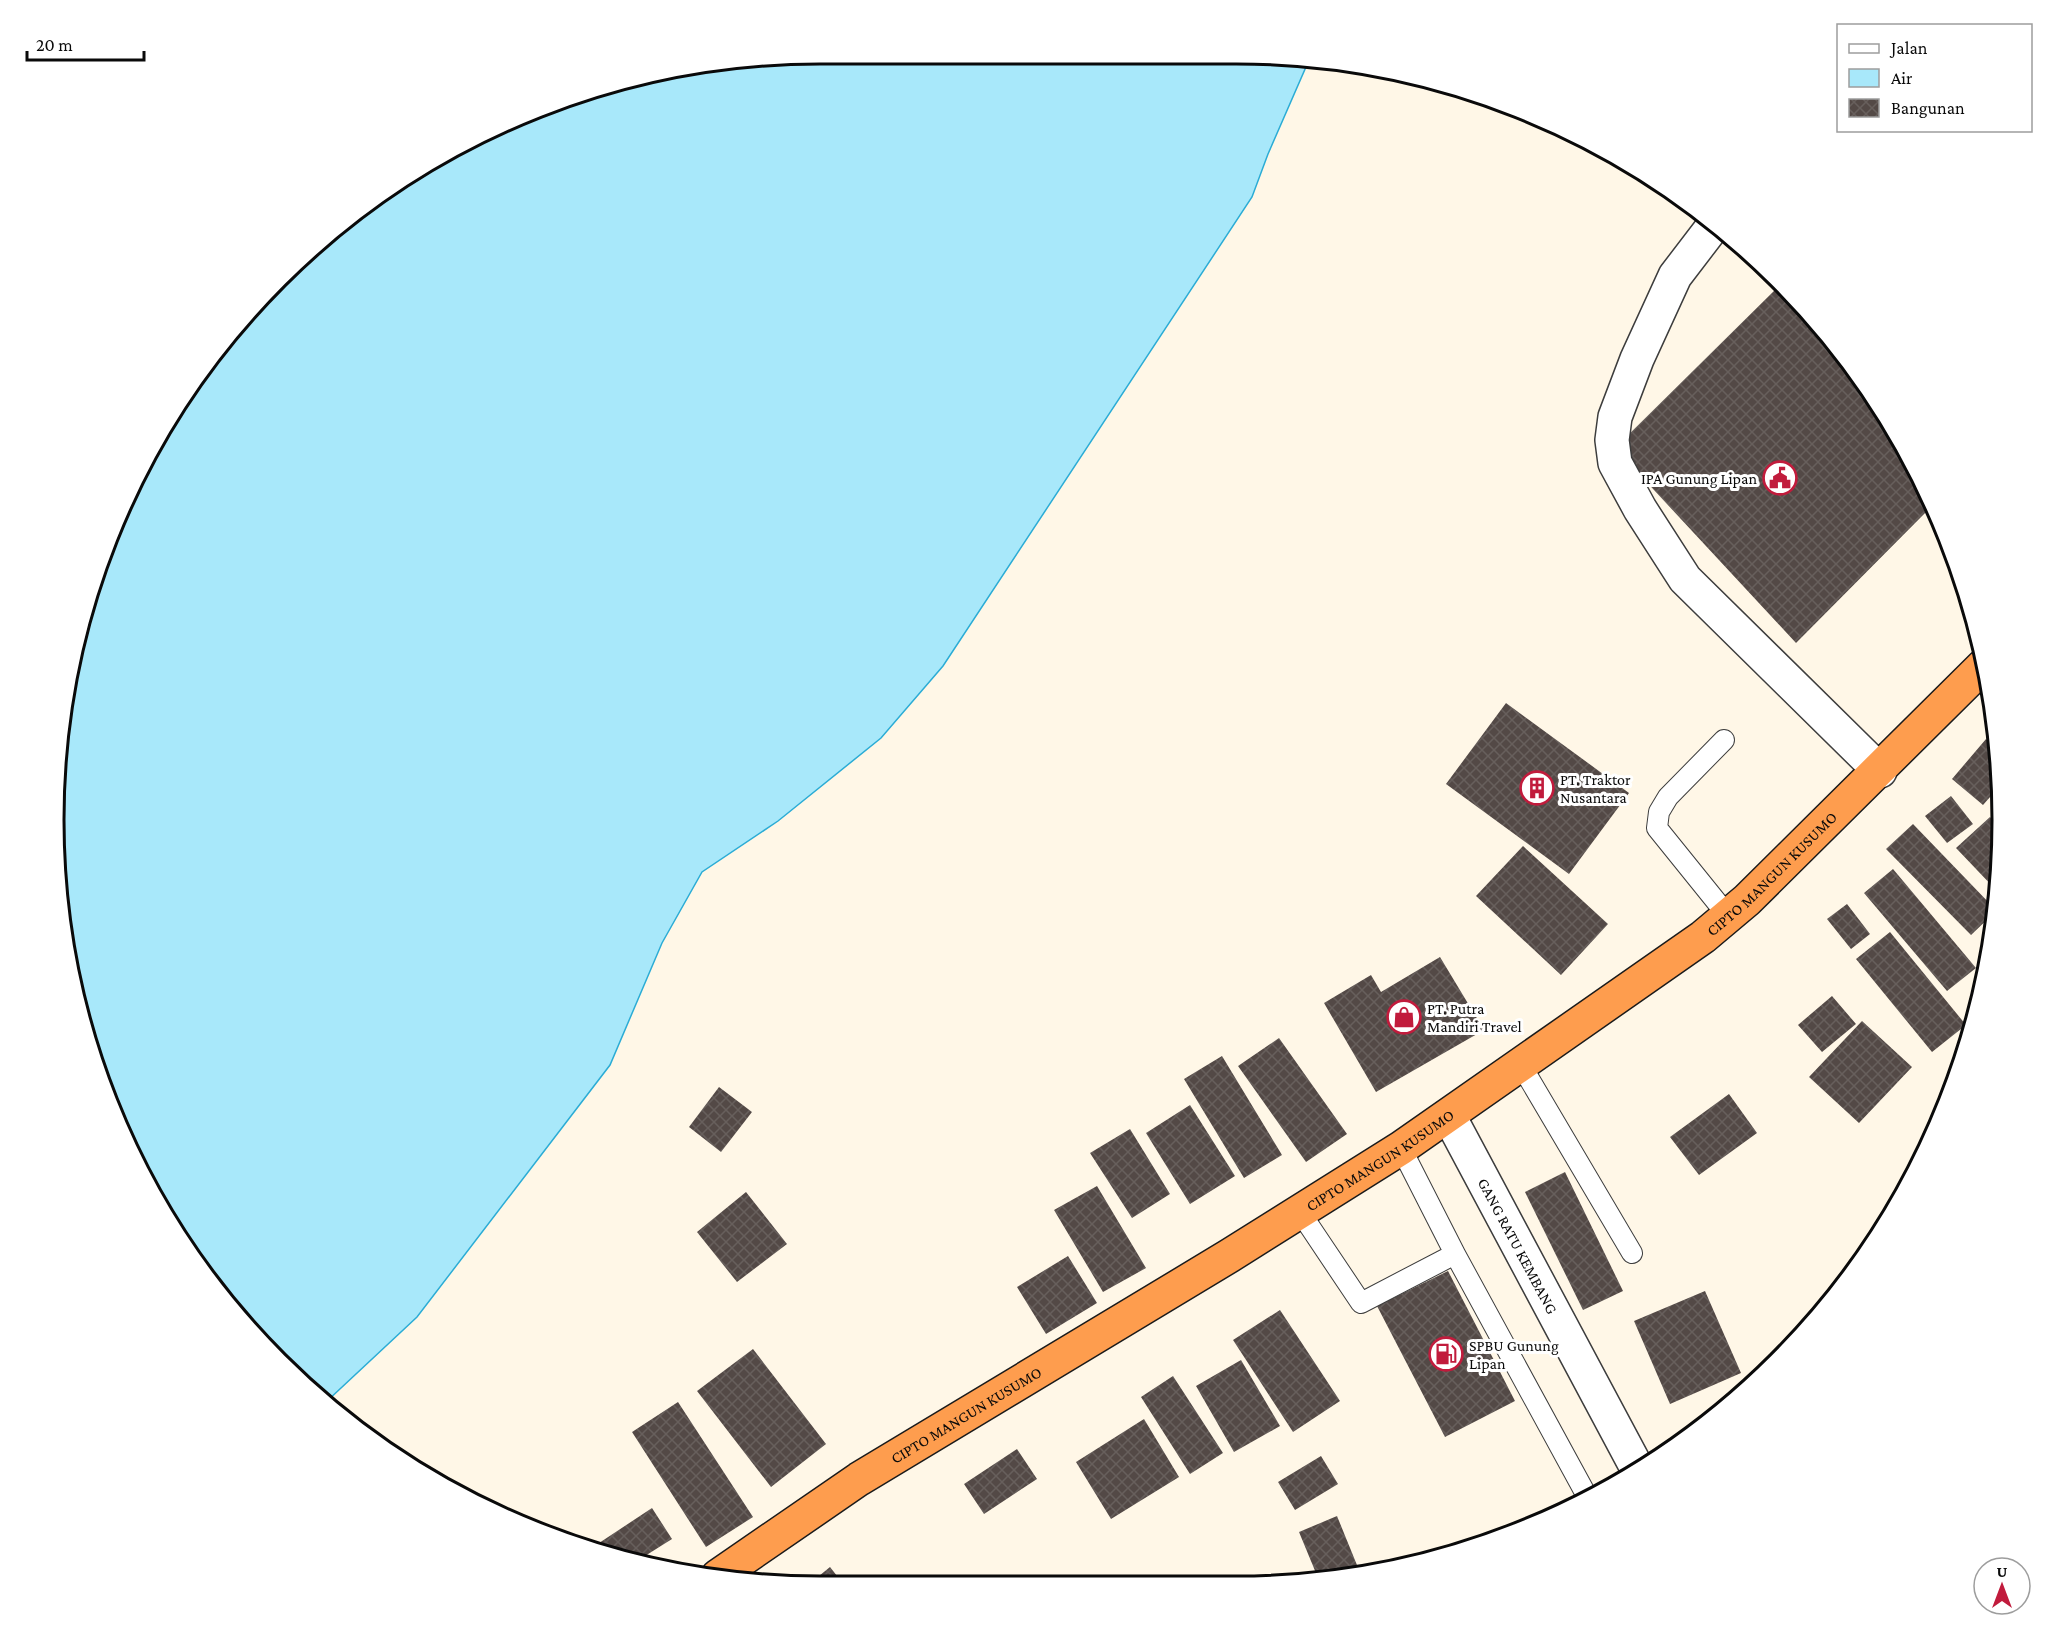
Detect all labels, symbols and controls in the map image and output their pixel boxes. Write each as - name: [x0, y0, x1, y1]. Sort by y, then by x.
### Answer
- scale bar: [27, 24, 144, 62]
- legend: [1837, 24, 2032, 132]
- text: 20 m: [36, 35, 73, 55]
- text: Jalan: [1889, 38, 1928, 58]
- text: Air: [1891, 68, 1913, 88]
- text: Bangunan: [1891, 98, 1965, 118]
- public building icon: IPA Gunung Lipan: [1762, 460, 1798, 496]
- place label: IPA Gunung Lipan: [1641, 470, 1757, 488]
- building icon: PT. Traktor Nusantara: [1519, 770, 1555, 806]
- place label: PT. Traktor Nusantara: [1560, 771, 1631, 806]
- street label: CIPTO MANGUN KUSUMO: [1703, 808, 1840, 939]
- shop icon: PT. Putra Mandiri Travel: [1386, 999, 1422, 1035]
- place label: PT. Putra Mandiri Travel: [1427, 1000, 1522, 1035]
- street label: CIPTO MANGUN KUSUMO: [1303, 1105, 1457, 1214]
- street label: GANG RATU KEMBANG: [1475, 1175, 1561, 1316]
- fuel station icon: SPBU Gunung Lipan: [1428, 1336, 1464, 1372]
- place label: SPBU Gunung Lipan: [1469, 1337, 1559, 1373]
- street label: CIPTO MANGUN KUSUMO: [888, 1363, 1044, 1466]
- north arrow: [1972, 1556, 2032, 1616]
- text: U: [1997, 1563, 2008, 1580]

